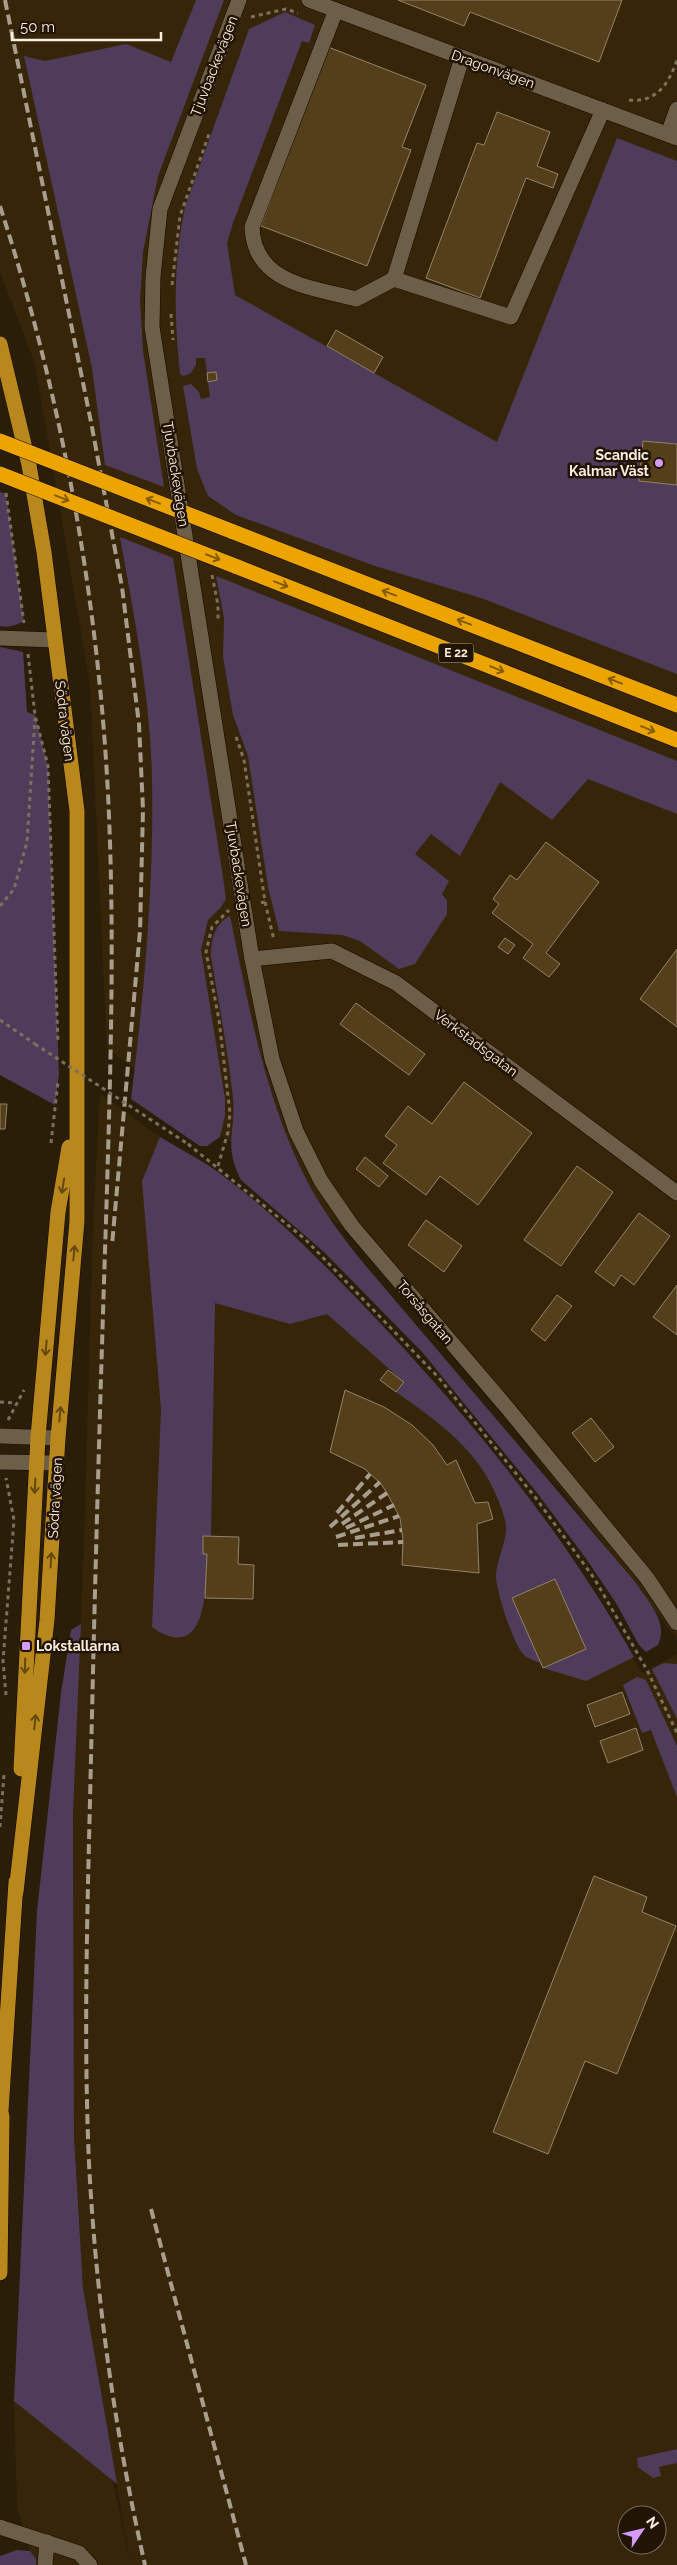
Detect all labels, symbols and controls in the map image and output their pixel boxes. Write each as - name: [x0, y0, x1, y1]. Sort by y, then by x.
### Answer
- scale bar: [12, 10, 161, 42]
- street label: Tjuvbackevägen: [187, 13, 241, 119]
- text: 50 m: [20, 18, 55, 36]
- street label: Dragonvägen: [449, 47, 537, 91]
- street label: Tjuvbackevägen: [160, 420, 192, 528]
- place label: Scandic Kalmar Väst: [569, 447, 650, 479]
- marker: Scandic Kalmar Väst: [653, 457, 665, 469]
- one-way arrow: [54, 494, 69, 503]
- one-way arrow: [146, 496, 161, 505]
- one-way arrow: [205, 553, 220, 562]
- one-way arrow: [273, 579, 288, 589]
- one-way arrow: [382, 588, 397, 597]
- one-way arrow: [457, 617, 472, 626]
- road number: E 22: [438, 644, 474, 662]
- one-way arrow: [489, 665, 504, 674]
- one-way arrow: [608, 676, 623, 686]
- street label: Södra vägen: [52, 680, 78, 762]
- one-way arrow: [640, 725, 655, 734]
- street label: Tjuvbackevägen: [223, 820, 255, 928]
- street label: Verkstadsgatan: [431, 1006, 521, 1080]
- one-way arrow: [57, 1178, 67, 1194]
- one-way arrow: [69, 1245, 79, 1261]
- street label: Torsåsgatan: [394, 1277, 456, 1347]
- one-way arrow: [41, 1340, 51, 1356]
- one-way arrow: [55, 1407, 65, 1423]
- street label: Södra vägen: [45, 1457, 65, 1539]
- one-way arrow: [31, 1478, 40, 1494]
- one-way arrow: [46, 1553, 56, 1569]
- place label: Lokstallarna: [36, 1638, 120, 1654]
- marker: Lokstallarna: [20, 1640, 32, 1652]
- one-way arrow: [21, 1657, 30, 1673]
- one-way arrow: [30, 1714, 40, 1730]
- north arrow: [617, 2505, 667, 2555]
- text: N: [643, 2514, 662, 2532]

